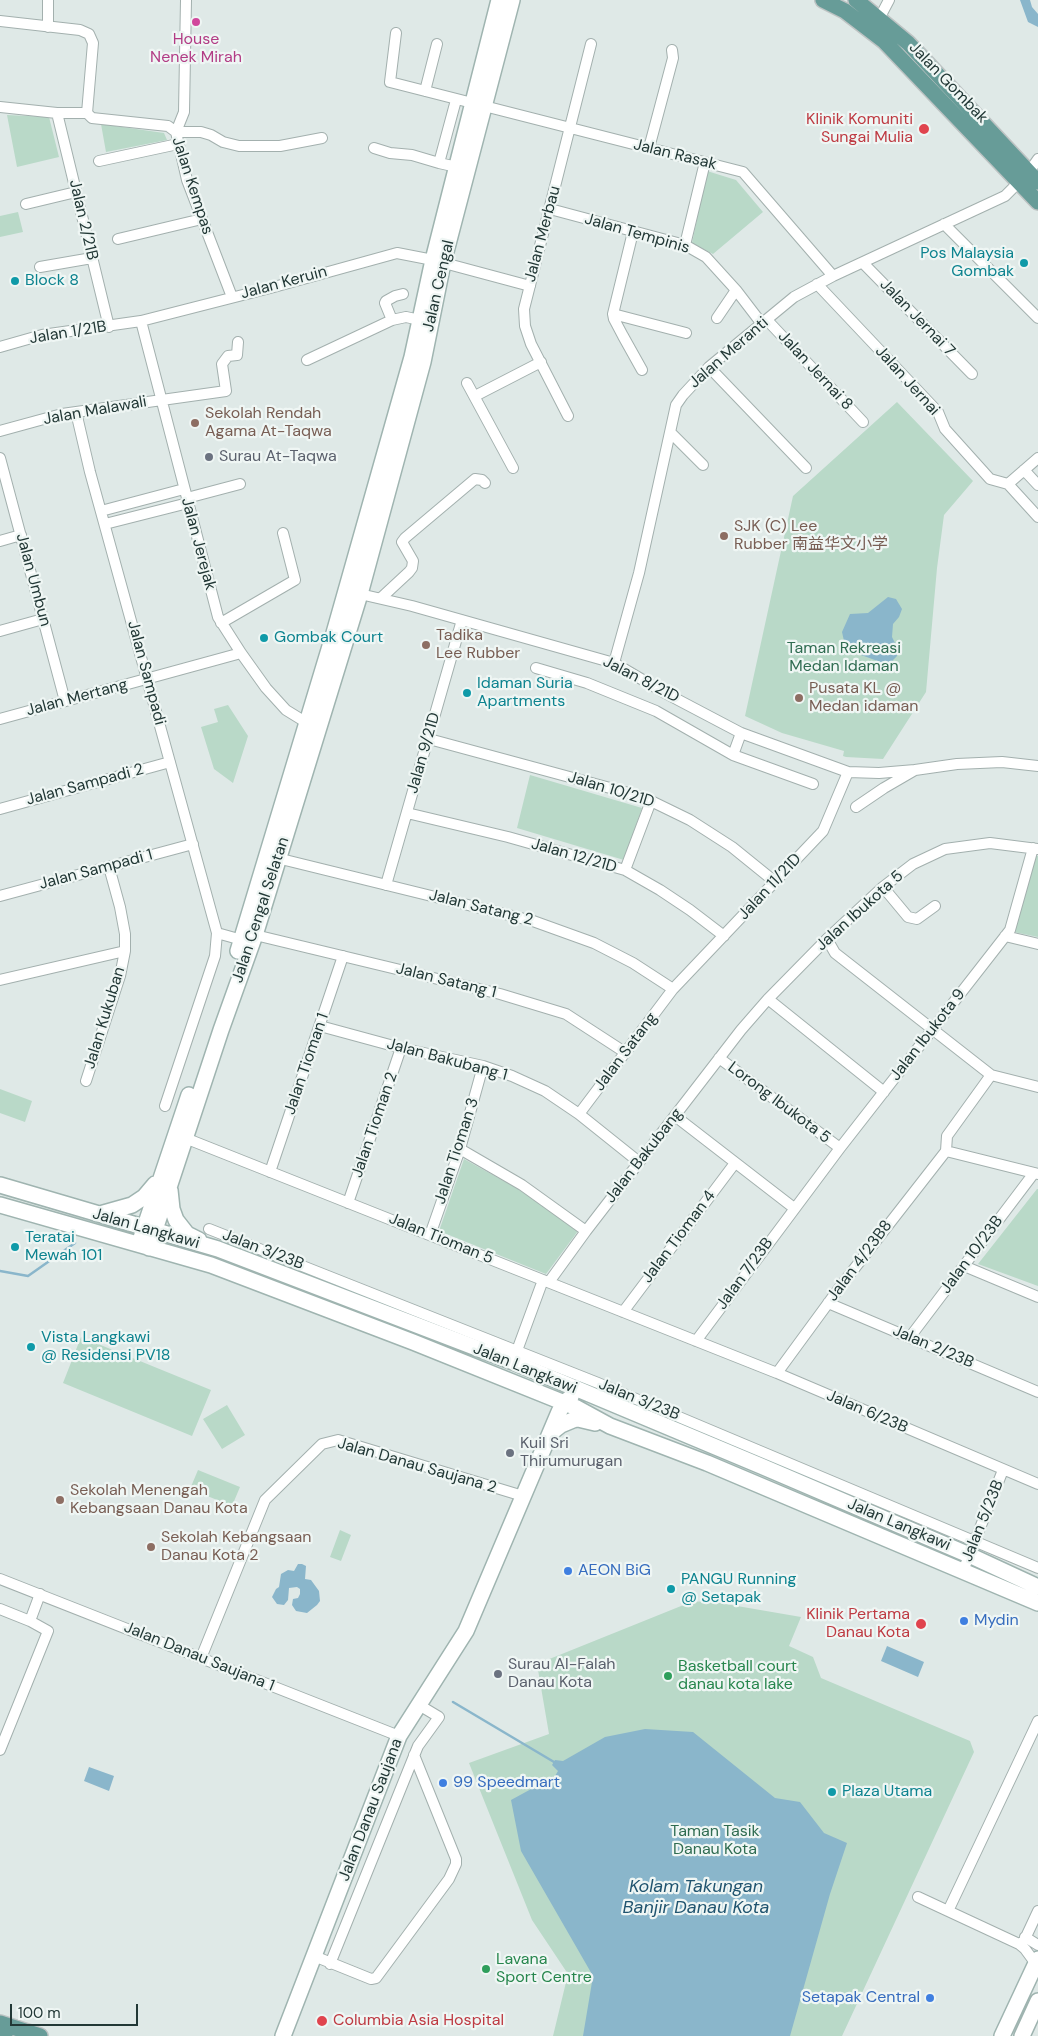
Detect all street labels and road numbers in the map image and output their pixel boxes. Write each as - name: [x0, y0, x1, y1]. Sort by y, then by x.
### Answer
- street label: Jalan Gombak: [905, 39, 991, 127]
- street label: Jalan Kempas: [167, 135, 217, 237]
- street label: Jalan Rasak: [631, 135, 719, 175]
- street label: Jalan 2/21B: [64, 178, 102, 262]
- street label: Jalan Merbau: [521, 184, 565, 284]
- street label: Jalan Tempinis: [582, 210, 692, 258]
- street label: Jalan Cengal: [419, 238, 459, 334]
- street label: Jalan Keruin: [239, 262, 329, 304]
- street label: Jalan Jernai 7: [875, 275, 959, 361]
- street label: Jalan Meranti: [685, 313, 773, 393]
- street label: Jalan 1/21B: [28, 317, 108, 349]
- street label: Jalan Jernai 8: [773, 327, 857, 415]
- street label: Jalan Jernai: [871, 342, 943, 420]
- street label: Jalan Malawali: [42, 392, 148, 430]
- street label: Jalan Jerejak: [176, 496, 220, 592]
- street label: Jalan Umbun: [11, 531, 55, 629]
- street label: Jalan Sampadi: [123, 619, 169, 727]
- street label: Jalan 8/21D: [600, 653, 682, 707]
- street label: Jalan Mertang: [24, 675, 130, 721]
- street label: Jalan 9/21D: [403, 710, 445, 796]
- street label: Jalan Sampadi 2: [24, 760, 146, 810]
- street label: Jalan 10/21D: [566, 768, 656, 812]
- street label: Jalan Cengal Selatan: [228, 835, 294, 985]
- street label: Jalan 12/21D: [529, 835, 619, 877]
- street label: Jalan Sampadi 1: [37, 846, 155, 894]
- street label: Jalan 11/21D: [734, 850, 806, 924]
- street label: Jalan Ibukota 5: [812, 867, 908, 955]
- street label: Jalan Satang 2: [427, 886, 535, 930]
- street label: Jalan Satang 1: [394, 959, 498, 1003]
- street label: Jalan Kukuban: [80, 965, 130, 1071]
- street label: Jalan Ibukota 9: [886, 985, 970, 1085]
- street label: Jalan Satang: [590, 1009, 662, 1095]
- street label: Jalan Tioman 1: [281, 1011, 333, 1117]
- street label: Jalan Bakubang 1: [385, 1035, 509, 1085]
- street label: Lorong Ibukota 5: [724, 1058, 834, 1148]
- street label: Jalan Tioman 2: [348, 1070, 402, 1180]
- street label: Jalan Tioman 3: [431, 1095, 483, 1207]
- street label: Jalan Bakubang: [601, 1105, 687, 1207]
- street label: Jalan Tioman 4: [638, 1187, 720, 1287]
- street label: Jalan Langkawi: [90, 1205, 202, 1253]
- street label: Jalan Tioman 5: [386, 1209, 496, 1269]
- street label: Jalan 10/23B: [937, 1212, 1007, 1298]
- street label: Jalan 4/23B8: [823, 1217, 897, 1305]
- street label: Jalan 3/23B: [220, 1226, 306, 1274]
- street label: Jalan 7/23B: [712, 1234, 778, 1314]
- street label: Jalan 2/23B: [890, 1321, 976, 1373]
- street label: Jalan Langkawi: [470, 1339, 580, 1399]
- street label: Jalan 3/23B: [596, 1375, 682, 1425]
- street label: Jalan 6/23B: [823, 1386, 911, 1438]
- street label: Jalan Danau Saujana 2: [335, 1434, 499, 1498]
- street label: Jalan 5/23B: [958, 1477, 1008, 1565]
- street label: Jalan Langkawi: [844, 1495, 954, 1555]
- street label: Jalan Danau Saujana 1: [121, 1618, 277, 1696]
- street label: Jalan Danau Saujana: [335, 1736, 407, 1884]

